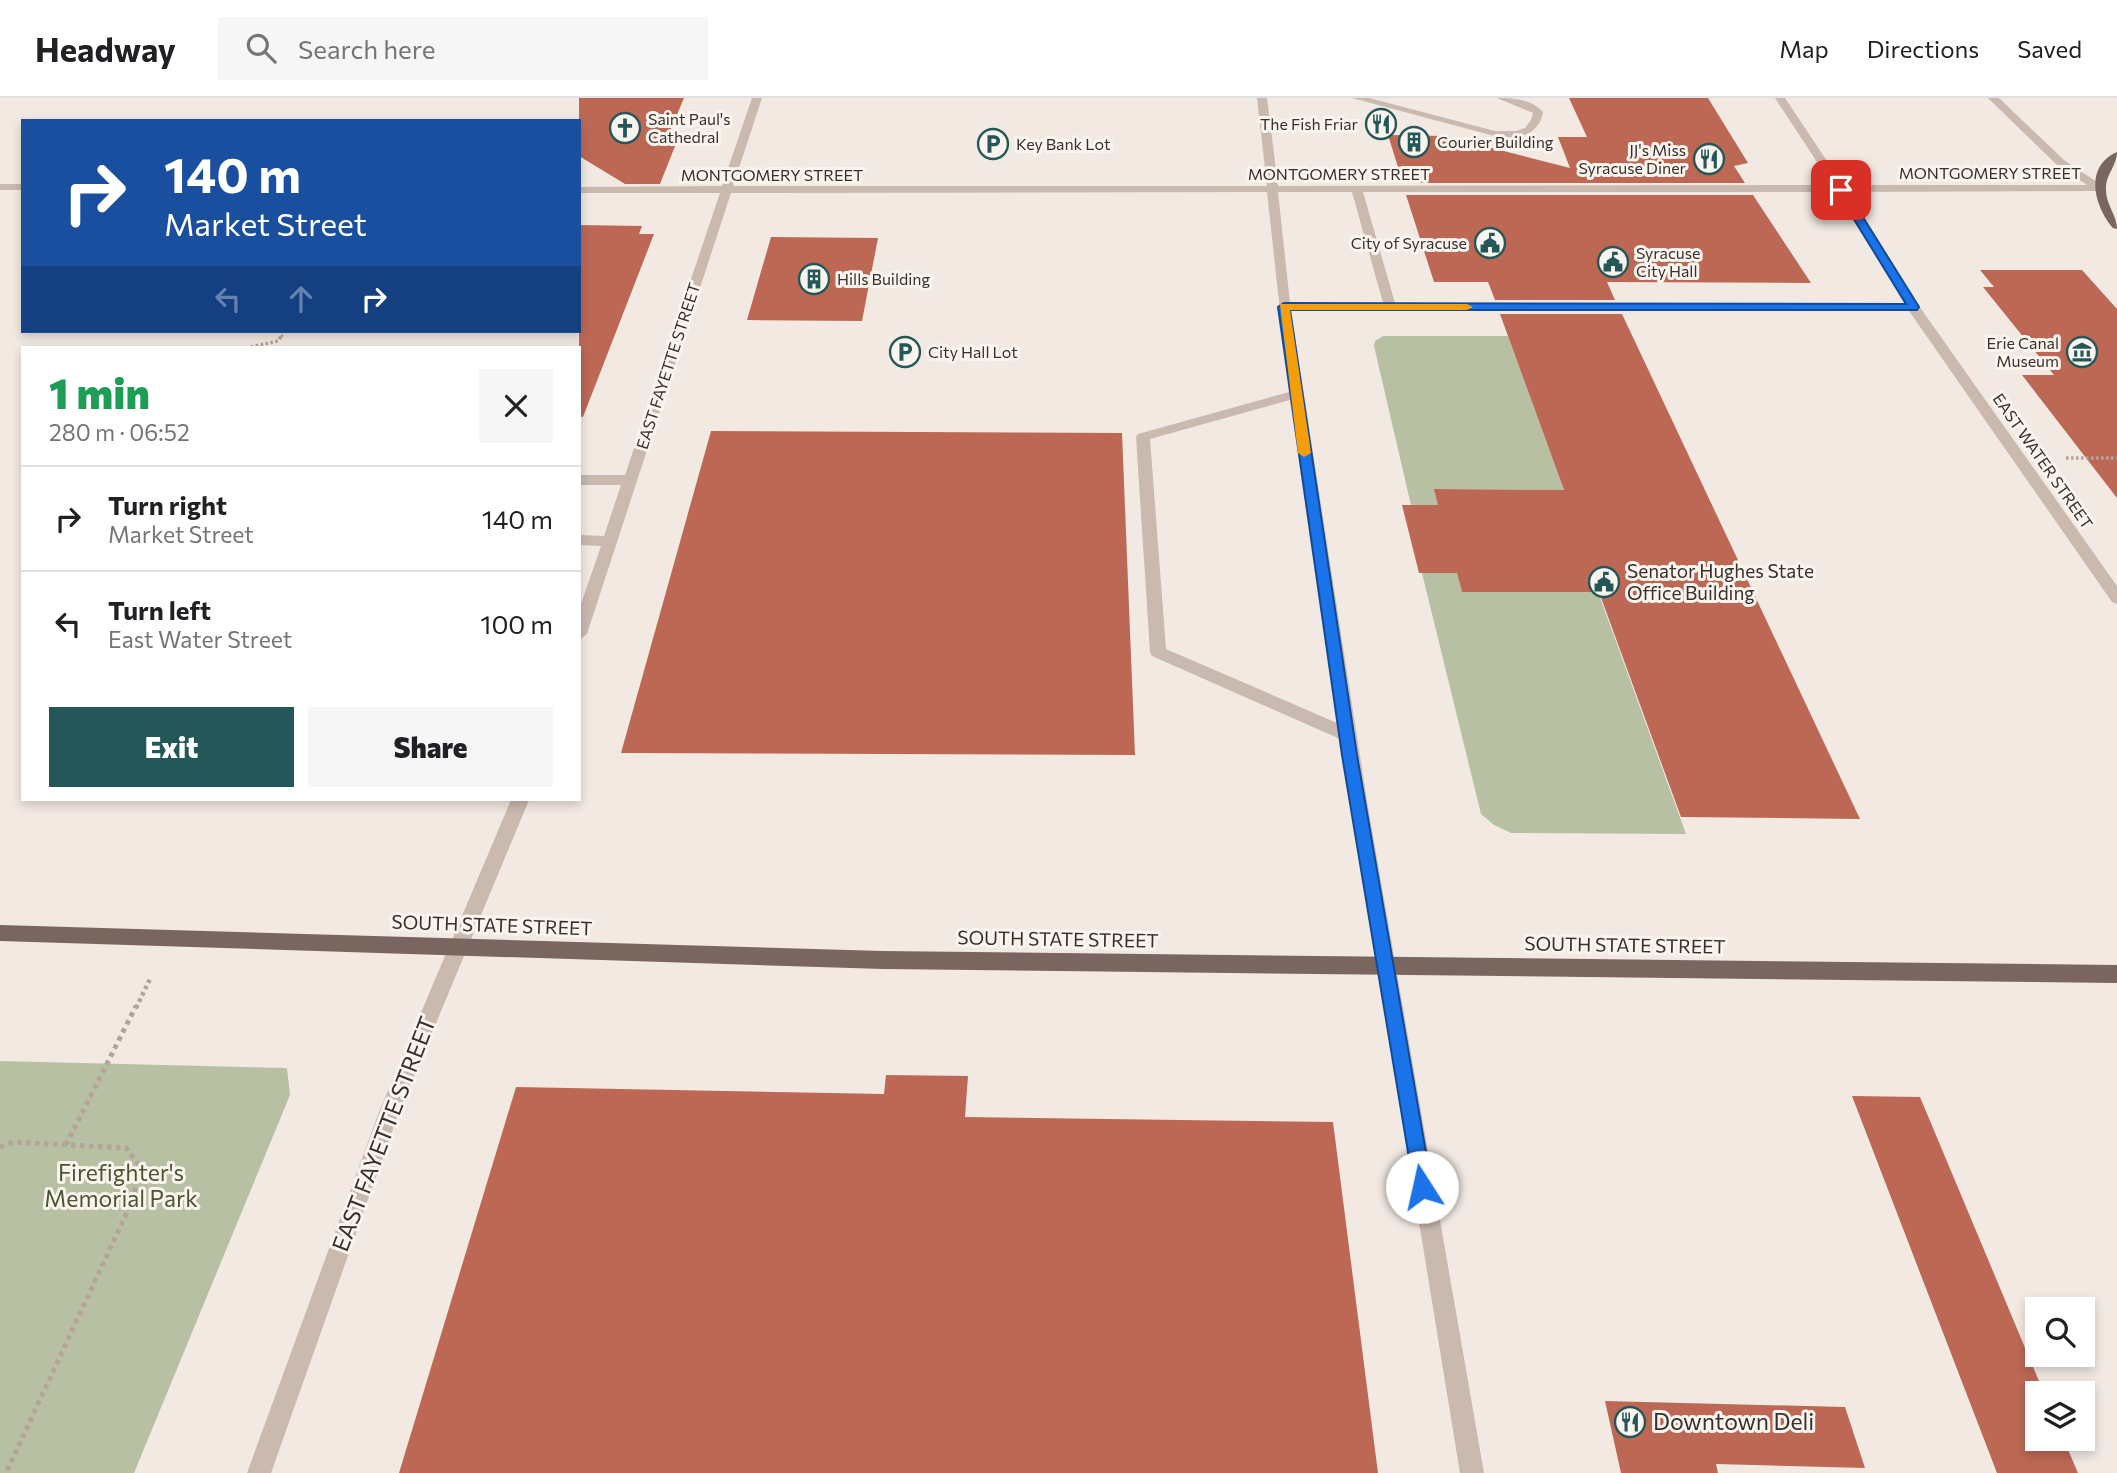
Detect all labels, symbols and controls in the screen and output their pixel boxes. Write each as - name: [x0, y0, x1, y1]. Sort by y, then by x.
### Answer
- search box: [218, 17, 708, 80]
- text: Headway: [35, 28, 176, 69]
- icon: search: [242, 29, 280, 67]
- text: Search here: [298, 33, 436, 64]
- text: Map: [1779, 34, 1829, 63]
- text: Directions: [1867, 34, 1979, 63]
- text: Saved: [2017, 34, 2082, 63]
- restaurant icon: The Fish Friar: [1364, 107, 1398, 141]
- place label: Saint Paul's Cathedral: [648, 109, 731, 146]
- church icon: Saint Paul's Cathedral: [608, 111, 642, 145]
- place label: The Fish Friar: [1260, 114, 1359, 133]
- building icon: Courier Building: [1397, 125, 1431, 159]
- parking icon: Key Bank Lot: [976, 127, 1010, 161]
- place label: Courier Building: [1437, 132, 1554, 151]
- place label: Key Bank Lot: [1016, 134, 1111, 153]
- place label: JJ's Miss Syracuse Diner: [1579, 140, 1687, 177]
- restaurant icon: JJ's Miss Syracuse Diner: [1692, 142, 1726, 176]
- text: 140 m: [164, 143, 301, 203]
- icon: right: [49, 147, 140, 238]
- pin: [1811, 160, 1871, 220]
- street label: MONTGOMERY STREET: [1899, 163, 2081, 182]
- street label: MONTGOMERY STREET: [1248, 164, 1430, 183]
- street label: MONTGOMERY STREET: [681, 165, 863, 184]
- icon: arrive: [1822, 171, 1860, 209]
- text: Market Street: [164, 203, 367, 243]
- public building icon: City of Syracuse: [1473, 226, 1507, 260]
- place label: City of Syracuse: [1351, 233, 1467, 252]
- place label: Syracuse City Hall: [1636, 243, 1700, 280]
- public building icon: Syracuse City Hall: [1596, 245, 1630, 279]
- building icon: Hills Building: [797, 262, 831, 296]
- place label: Hills Building: [837, 269, 931, 288]
- icon: left: [209, 280, 247, 318]
- icon: ahead: [282, 280, 320, 318]
- icon: right: [355, 280, 393, 318]
- street label: EAST FAYETTE STREET: [632, 280, 703, 451]
- place label: Erie Canal Museum: [1987, 333, 2059, 370]
- parking icon: City Hall Lot: [888, 335, 922, 369]
- museum icon: Erie Canal Museum: [2065, 335, 2099, 369]
- place label: City Hall Lot: [928, 342, 1018, 361]
- text: 1 min: [49, 366, 150, 418]
- button: close: [479, 369, 553, 443]
- street label: EAST WATER STREET: [1990, 389, 2097, 532]
- text: 280 m · 06:52: [49, 418, 190, 446]
- text: Turn right: [108, 489, 227, 520]
- icon: right: [49, 500, 87, 538]
- text: 140 m: [482, 503, 553, 534]
- text: Market Street: [108, 520, 254, 548]
- place label: Senator Hughes State Office Building: [1627, 559, 1814, 604]
- public building icon: Senator Hughes State Office Building: [1587, 565, 1621, 599]
- text: Turn left: [108, 594, 211, 625]
- icon: left: [49, 605, 87, 643]
- text: 100 m: [480, 608, 553, 639]
- text: East Water Street: [108, 625, 292, 653]
- button: Exit: [49, 707, 294, 787]
- button: Share: [308, 707, 553, 787]
- street label: SOUTH STATE STREET: [391, 909, 593, 940]
- street label: SOUTH STATE STREET: [957, 925, 1159, 952]
- street label: SOUTH STATE STREET: [1524, 931, 1726, 958]
- street label: EAST FAYETTE STREET: [325, 1012, 441, 1255]
- position arrow: [1385, 1150, 1459, 1224]
- park label: Firefighter's Memorial Park: [44, 1158, 198, 1212]
- map controls: [2025, 1297, 2095, 1451]
- button: search: [2025, 1297, 2095, 1367]
- button: layers: [2025, 1381, 2095, 1451]
- restaurant icon: Downtown Deli: [1613, 1405, 1647, 1439]
- place label: Downtown Deli: [1653, 1407, 1814, 1435]

